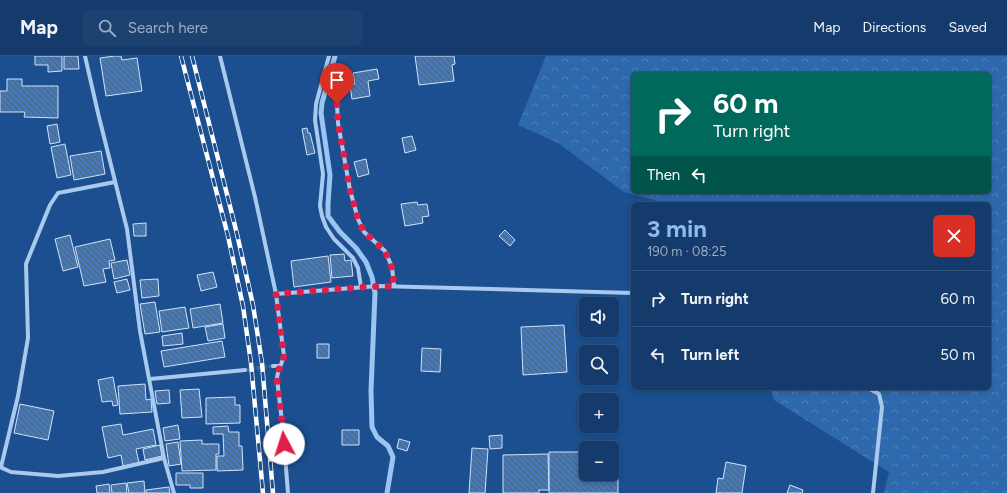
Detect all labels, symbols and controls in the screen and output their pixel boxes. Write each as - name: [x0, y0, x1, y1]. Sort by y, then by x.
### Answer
- search box: [82, 10, 362, 46]
- text: Map: [20, 16, 58, 39]
- icon: search: [96, 17, 118, 39]
- text: Search here: [128, 19, 208, 37]
- text: Map: [813, 19, 841, 36]
- text: Directions: [863, 19, 926, 36]
- text: Saved: [948, 19, 987, 36]
- pin: [320, 63, 354, 104]
- icon: arrive: [326, 69, 348, 91]
- text: 60 m: [713, 86, 778, 120]
- icon: right: [647, 88, 699, 140]
- text: Turn right: [713, 120, 790, 142]
- icon: left: [688, 164, 710, 186]
- text: Then: [647, 166, 680, 184]
- text: 3 min: [647, 214, 707, 243]
- button: close: [933, 215, 975, 257]
- text: 190 m · 08:25: [647, 244, 726, 259]
- icon: right: [647, 288, 669, 310]
- text: Turn right: [681, 290, 749, 308]
- text: 60 m: [940, 290, 975, 308]
- map controls: [579, 297, 619, 481]
- button: sound: [579, 297, 619, 337]
- icon: left: [647, 344, 669, 366]
- button: search: [579, 345, 619, 385]
- text: Turn left: [681, 346, 739, 364]
- text: 50 m: [940, 346, 975, 364]
- button: +: [579, 393, 619, 433]
- position arrow: [263, 423, 305, 465]
- button: −: [579, 441, 619, 481]

